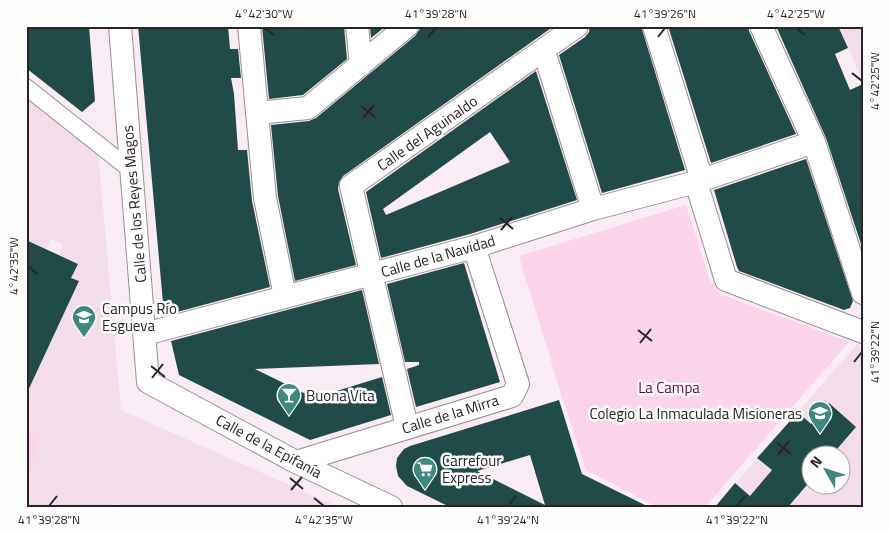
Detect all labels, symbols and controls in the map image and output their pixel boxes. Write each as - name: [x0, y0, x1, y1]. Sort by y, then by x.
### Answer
- text: 4°42'30"W: [235, 4, 293, 23]
- text: 41°39'28"N: [405, 4, 467, 23]
- text: 41°39'26"N: [634, 4, 696, 23]
- text: 4°42'25"W: [767, 4, 825, 23]
- text: 4°42'25"W: [865, 52, 884, 110]
- street label: Calle del Aguinaldo: [372, 90, 482, 176]
- street label: Calle de los Reyes Magos: [116, 124, 152, 284]
- street label: Calle de la Navidad: [378, 229, 498, 283]
- text: 4°42'35"W: [4, 237, 23, 295]
- place label: Campus Río Esgueva: [102, 297, 177, 337]
- school or university icon: Campus Río Esgueva: [71, 304, 97, 338]
- text: 41°39'22"N: [865, 321, 884, 383]
- park label: La Campa: [638, 376, 700, 399]
- bar icon: Buona Vita: [276, 382, 302, 416]
- place label: Buona Vita: [306, 384, 375, 407]
- street label: Calle de la Mirra: [399, 388, 502, 440]
- school or university icon: Colegio La Inmaculada Misioneras: [807, 400, 833, 434]
- place label: Colegio La Inmaculada Misioneras: [589, 402, 802, 425]
- street label: Calle de la Epifanía: [212, 408, 327, 484]
- north arrow: [802, 446, 852, 496]
- place label: Carrefour Express: [442, 449, 501, 489]
- text: N: [804, 451, 827, 472]
- supermarket icon: Carrefour Express: [412, 456, 438, 490]
- text: 41°39'28"N: [18, 510, 80, 529]
- text: 4°42'35"W: [295, 510, 353, 529]
- text: 41°39'24"N: [477, 510, 539, 529]
- text: 41°39'22"N: [706, 510, 768, 529]

